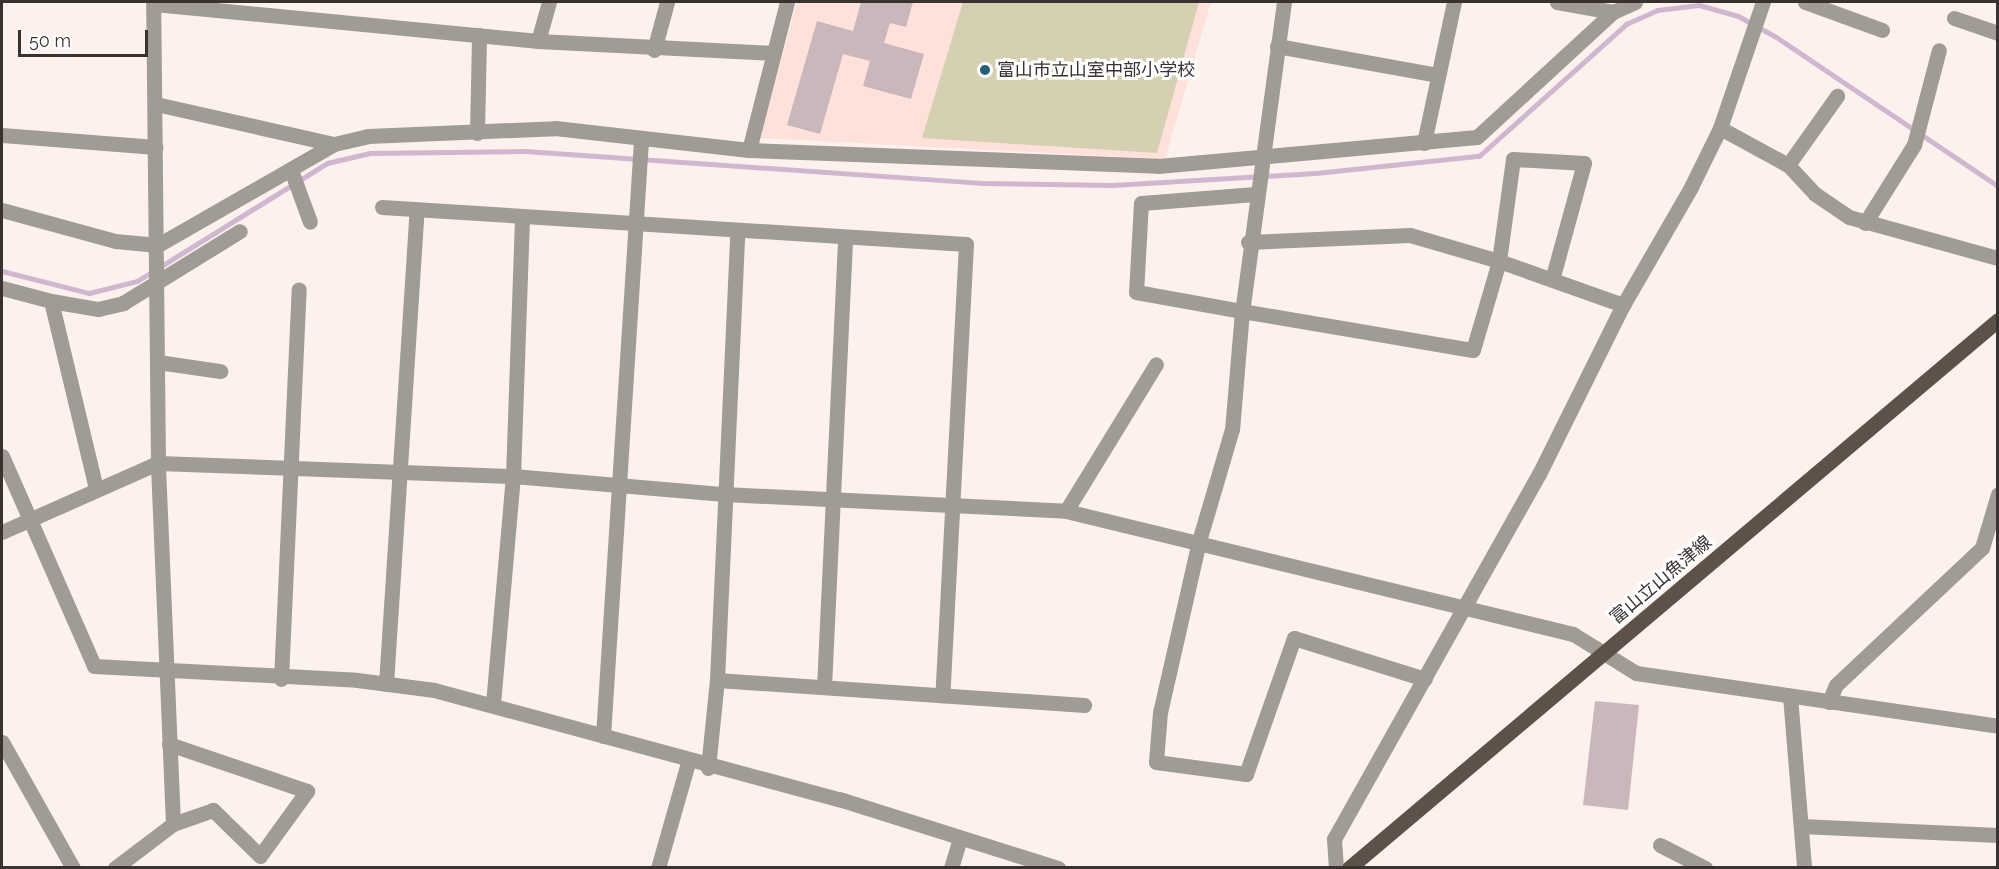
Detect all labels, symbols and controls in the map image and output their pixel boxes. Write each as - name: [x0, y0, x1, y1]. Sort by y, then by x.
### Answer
- scale bar: [21, 18, 152, 56]
- text: 50 m: [29, 30, 71, 51]
- place label: 富山市立山室中部小学校: [997, 59, 1195, 81]
- marker: 富山市立山室中部小学校: [978, 63, 992, 77]
- street label: 富山立山魚津線: [1606, 531, 1716, 629]

